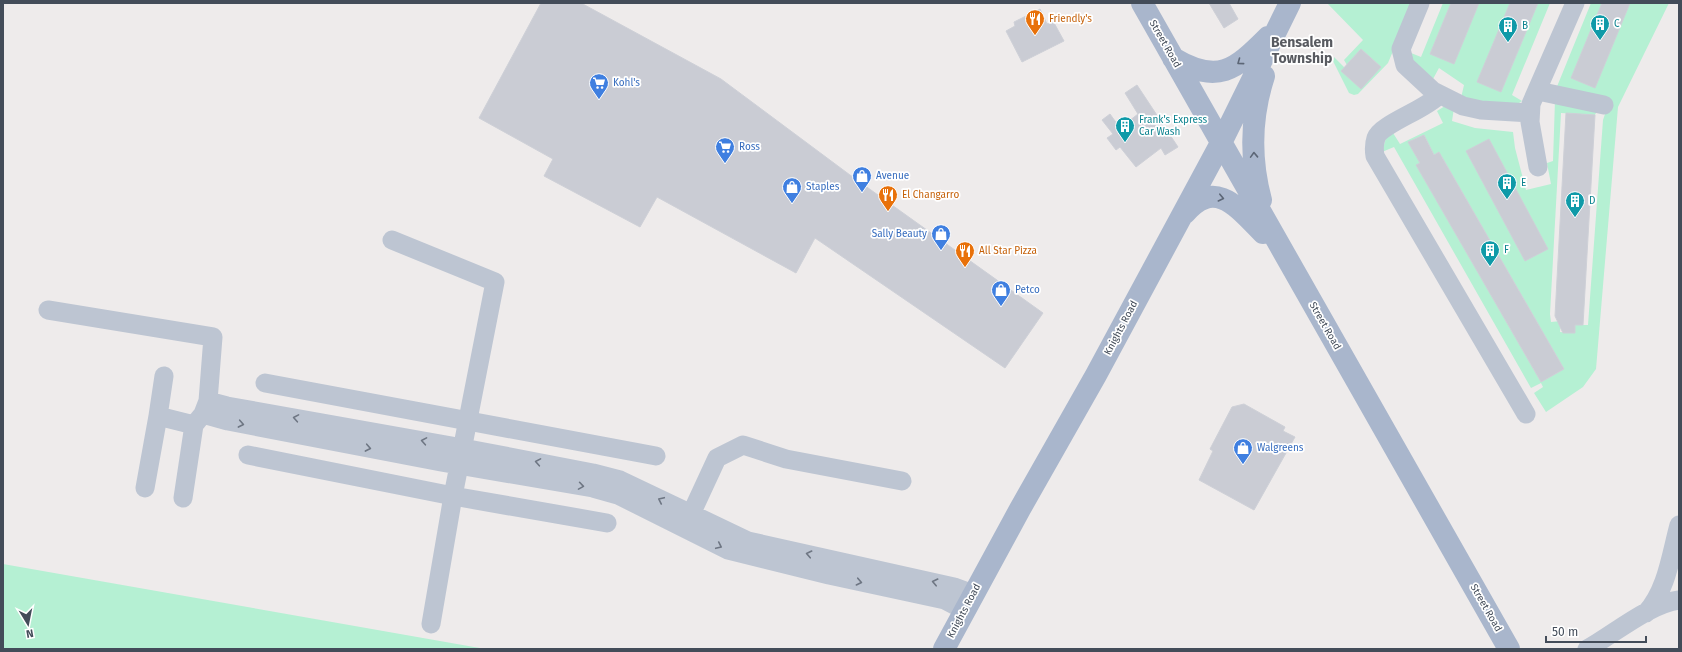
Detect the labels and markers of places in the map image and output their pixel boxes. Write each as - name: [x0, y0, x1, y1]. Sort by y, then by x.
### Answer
- restaurant icon: Friendly's: [1024, 8, 1046, 36]
- place label: Friendly's: [1049, 13, 1092, 25]
- building icon: C: [1589, 13, 1611, 41]
- building icon: B: [1497, 15, 1519, 43]
- place label: C: [1614, 18, 1620, 30]
- place label: B: [1522, 20, 1528, 32]
- supermarket icon: Kohl's: [588, 72, 610, 100]
- place label: Kohl's: [613, 77, 640, 89]
- place label: Frank's Express Car Wash: [1139, 114, 1208, 138]
- building icon: Frank's Express Car Wash: [1114, 115, 1136, 143]
- supermarket icon: Ross: [714, 136, 736, 164]
- place label: Ross: [739, 141, 760, 153]
- shop icon: Avenue: [851, 165, 873, 193]
- place label: Avenue: [876, 170, 909, 182]
- building icon: E: [1496, 172, 1518, 200]
- shop icon: Staples: [781, 176, 803, 204]
- place label: E: [1521, 177, 1526, 189]
- place label: Staples: [806, 181, 840, 193]
- restaurant icon: El Changarro: [877, 184, 899, 212]
- place label: El Changarro: [902, 189, 959, 201]
- building icon: D: [1564, 190, 1586, 218]
- place label: D: [1589, 195, 1595, 207]
- shop icon: Sally Beauty: [930, 223, 952, 251]
- place label: Sally Beauty: [872, 228, 927, 240]
- building icon: F: [1479, 239, 1501, 267]
- restaurant icon: All Star Pizza: [954, 240, 976, 268]
- place label: F: [1504, 244, 1509, 256]
- place label: All Star Pizza: [979, 245, 1037, 257]
- shop icon: Petco: [990, 279, 1012, 307]
- place label: Petco: [1015, 284, 1040, 296]
- shop icon: Walgreens: [1232, 437, 1254, 465]
- place label: Walgreens: [1257, 442, 1304, 454]

